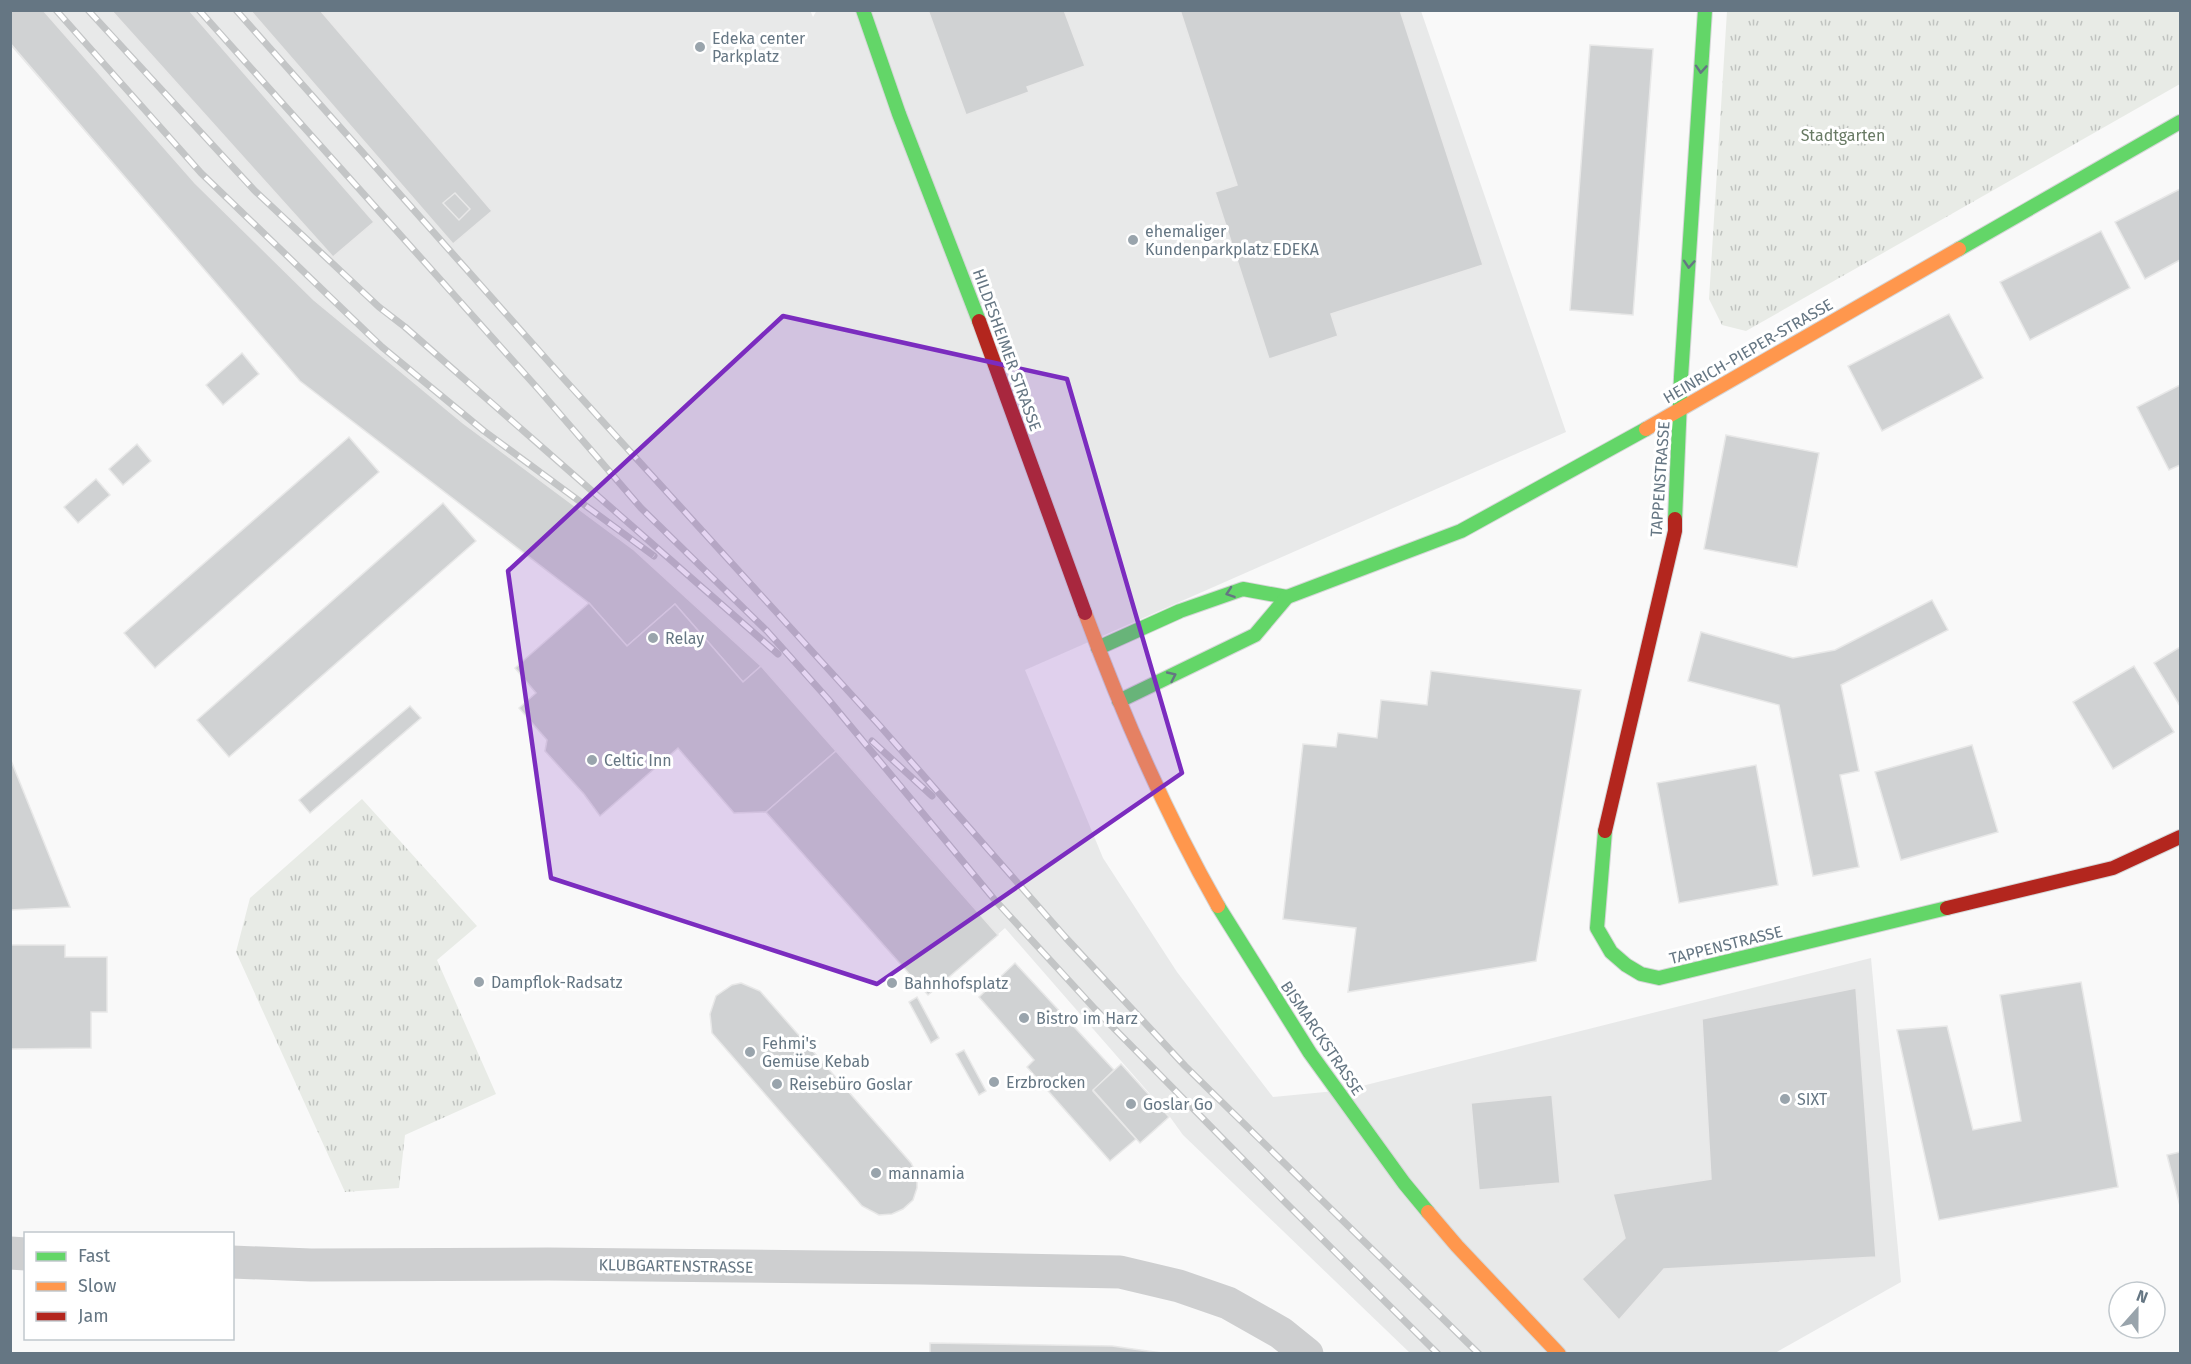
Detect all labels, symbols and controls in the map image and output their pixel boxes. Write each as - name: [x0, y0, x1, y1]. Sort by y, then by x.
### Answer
- place label: Edeka center Parkplatz: [712, 29, 806, 66]
- marker: Edeka center Parkplatz: [693, 40, 707, 54]
- one-way arrow: [1695, 64, 1708, 73]
- park label: Stadtgarten: [1801, 126, 1885, 145]
- place label: ehemaliger Kundenparkplatz EDEKA: [1145, 222, 1320, 259]
- marker: ehemaliger Kundenparkplatz EDEKA: [1126, 233, 1140, 247]
- one-way arrow: [1683, 259, 1696, 268]
- street label: HILDESHEIMER STRASSE: [969, 266, 1045, 434]
- street label: HEINRICH-PIEPER-STRASSE: [1660, 295, 1836, 407]
- street label: TAPPENSTRASSE: [1646, 420, 1674, 538]
- one-way arrow: [1225, 586, 1236, 599]
- place label: Relay: [665, 629, 704, 648]
- marker: Relay: [646, 631, 660, 645]
- one-way arrow: [1166, 671, 1177, 683]
- place label: Celtic Inn: [604, 751, 672, 770]
- marker: Celtic Inn: [585, 753, 599, 767]
- street label: TAPPENSTRASSE: [1667, 922, 1785, 968]
- place label: Dampflok-Radsatz: [491, 973, 622, 992]
- place label: Bahnhofsplatz: [904, 974, 1008, 993]
- marker: Dampflok-Radsatz: [472, 975, 486, 989]
- marker: Bahnhofsplatz: [885, 976, 899, 990]
- street label: BISMARCKSTRASSE: [1277, 977, 1367, 1099]
- place label: Bistro im Harz: [1036, 1009, 1138, 1028]
- marker: Bistro im Harz: [1017, 1011, 1031, 1025]
- place label: Fehmi's Gemüse Kebab: [762, 1034, 870, 1071]
- marker: Fehmi's Gemüse Kebab: [743, 1045, 757, 1059]
- place label: Erzbrocken: [1006, 1073, 1086, 1092]
- place label: Reisebüro Goslar: [789, 1075, 913, 1094]
- marker: Erzbrocken: [987, 1075, 1001, 1089]
- marker: Reisebüro Goslar: [770, 1077, 784, 1091]
- place label: SIXT: [1797, 1090, 1828, 1109]
- marker: SIXT: [1778, 1092, 1792, 1106]
- place label: Goslar Go: [1143, 1095, 1213, 1114]
- marker: Goslar Go: [1124, 1097, 1138, 1111]
- place label: mannamia: [888, 1164, 965, 1183]
- marker: mannamia: [869, 1166, 883, 1180]
- legend: [24, 1232, 234, 1340]
- text: Fast: [78, 1245, 111, 1267]
- street label: KLUBGARTENSTRASSE: [598, 1255, 754, 1277]
- text: Slow: [78, 1275, 117, 1297]
- north arrow: [2107, 1280, 2167, 1340]
- text: N: [2134, 1286, 2151, 1307]
- text: Jam: [78, 1305, 109, 1327]

